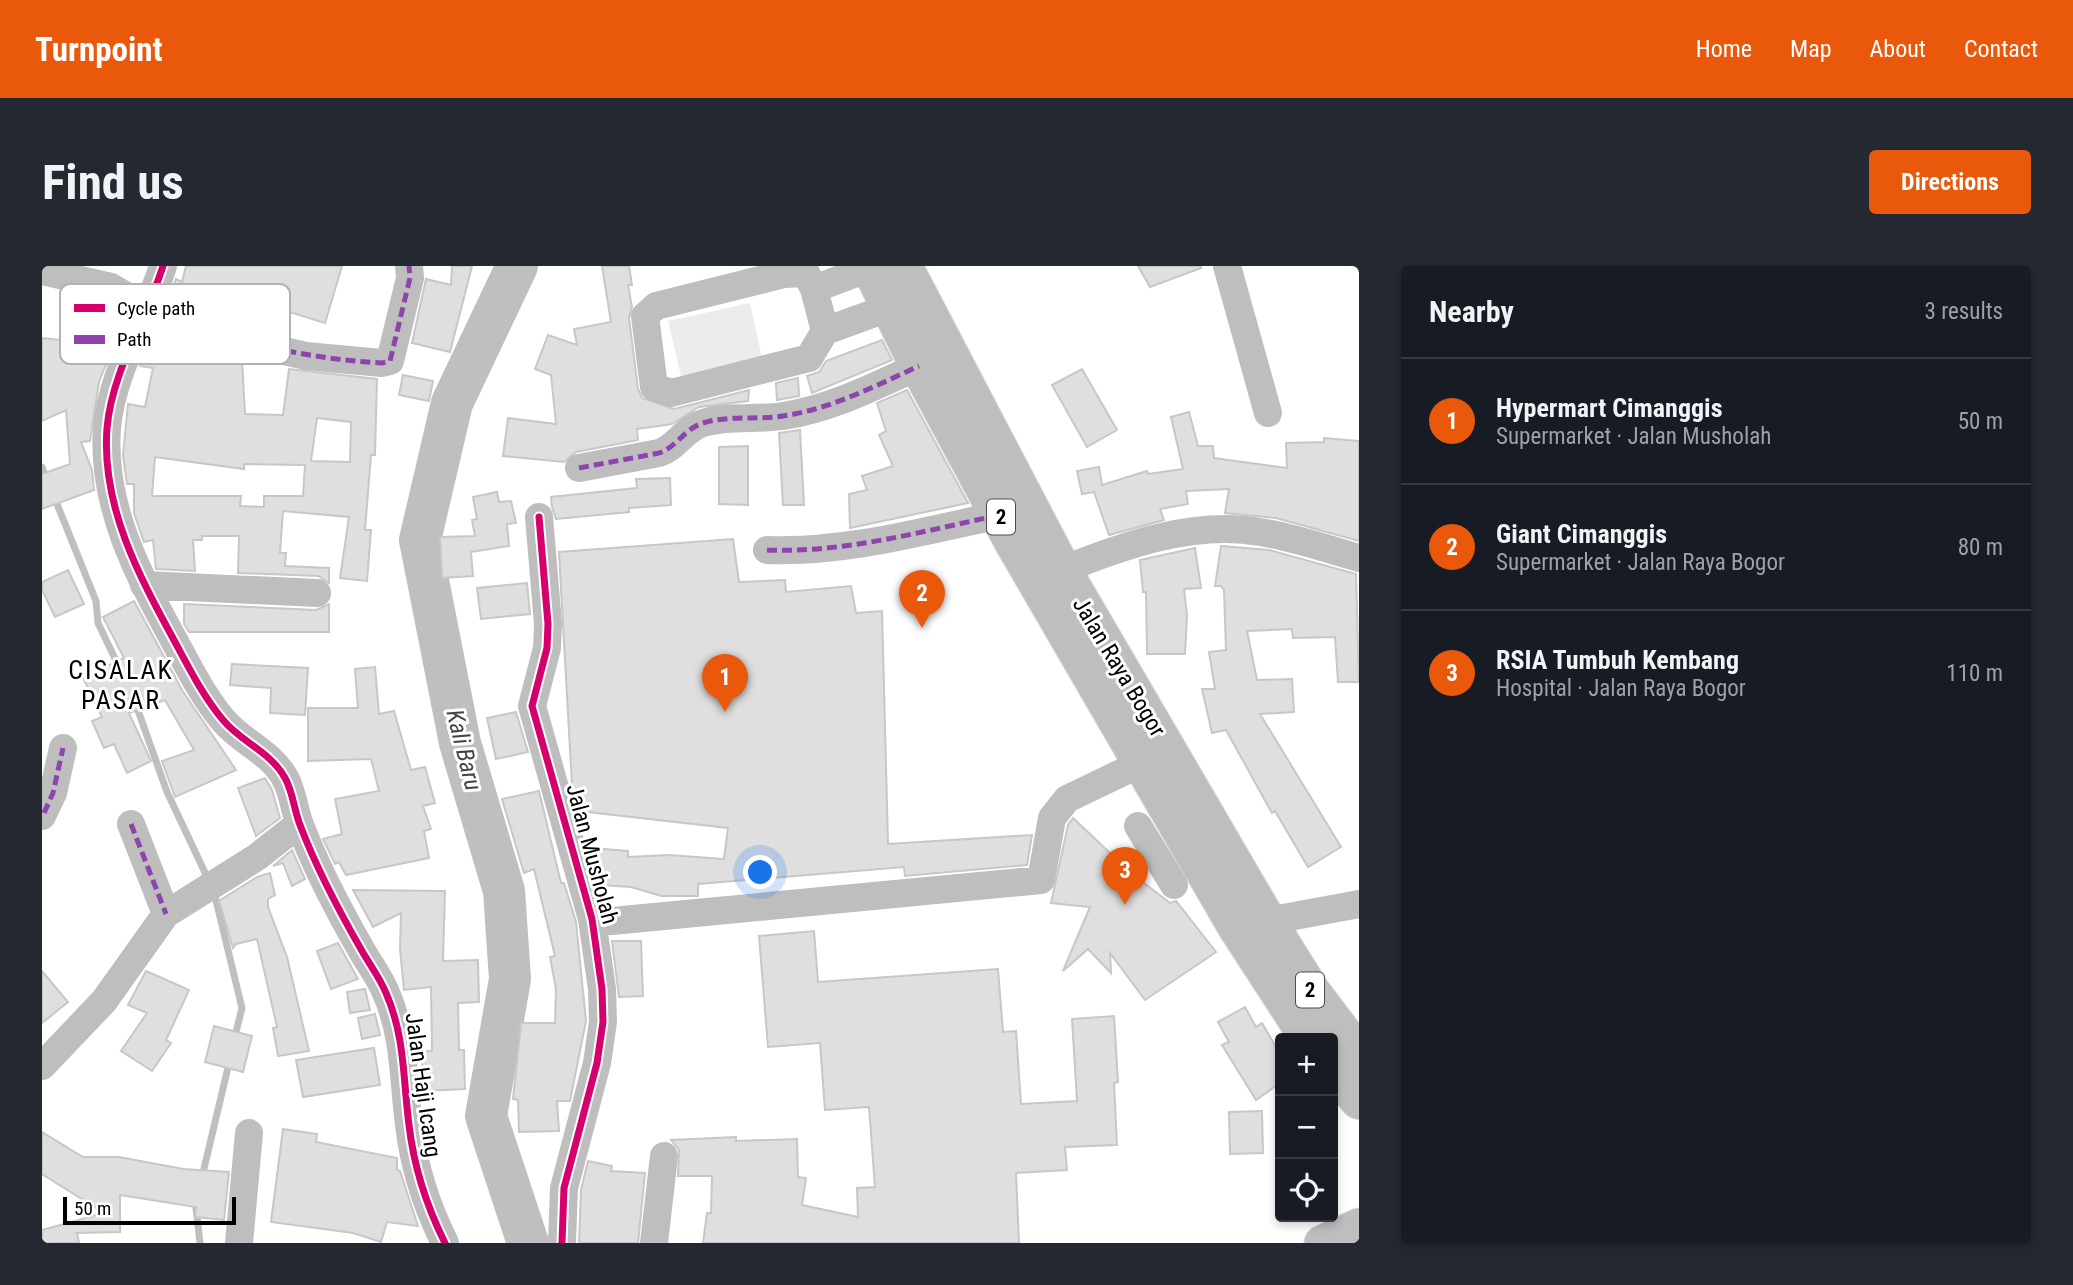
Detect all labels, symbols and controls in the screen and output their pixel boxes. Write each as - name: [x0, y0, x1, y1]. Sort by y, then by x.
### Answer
- text: Turnpoint: [35, 30, 163, 69]
- text: Home: [1696, 35, 1752, 63]
- text: Map: [1790, 35, 1832, 63]
- text: About: [1870, 35, 1926, 63]
- text: Contact: [1964, 35, 2038, 63]
- button: Directions: [1869, 150, 2031, 214]
- text: Find us: [42, 154, 184, 211]
- legend: [60, 284, 290, 364]
- text: Nearby: [1429, 294, 1514, 329]
- text: Cycle path: [117, 297, 195, 320]
- text: 3 results: [1925, 298, 2003, 325]
- text: Path: [117, 328, 151, 351]
- text: Hypermart Cimanggis: [1496, 393, 1722, 423]
- text: 1: [1446, 408, 1458, 435]
- text: 50 m: [1958, 408, 2003, 435]
- text: Supermarket · Jalan Musholah: [1496, 423, 1771, 450]
- road number: 2: [987, 499, 1015, 534]
- text: Giant Cimanggis: [1496, 519, 1667, 549]
- text: 2: [1446, 534, 1458, 561]
- text: 80 m: [1958, 534, 2003, 561]
- text: Supermarket · Jalan Raya Bogor: [1496, 549, 1785, 576]
- pin: 2: [899, 570, 945, 628]
- street label: Jalan Raya Bogor: [1067, 592, 1171, 742]
- text: RSIA Tumbuh Kembang: [1496, 645, 1739, 675]
- pin: 1: [702, 654, 748, 712]
- district label: CISALAK PASAR: [68, 655, 174, 715]
- text: 3: [1446, 660, 1458, 687]
- text: 110 m: [1946, 660, 2003, 687]
- text: Hospital · Jalan Raya Bogor: [1496, 675, 1746, 702]
- water label: Kali Baru: [440, 707, 488, 793]
- street label: Jalan Musholah: [560, 781, 624, 927]
- pin: 3: [1102, 847, 1148, 905]
- your location: [743, 855, 777, 889]
- road number: 2: [1296, 972, 1324, 1008]
- street label: Jalan Haji Icang: [399, 1011, 447, 1159]
- map controls: [1275, 1033, 1338, 1222]
- button: +: [1275, 1033, 1338, 1096]
- button: −: [1275, 1096, 1338, 1159]
- button: locate: [1275, 1159, 1338, 1222]
- scale bar: [63, 1194, 236, 1226]
- text: 50 m: [74, 1197, 111, 1220]

